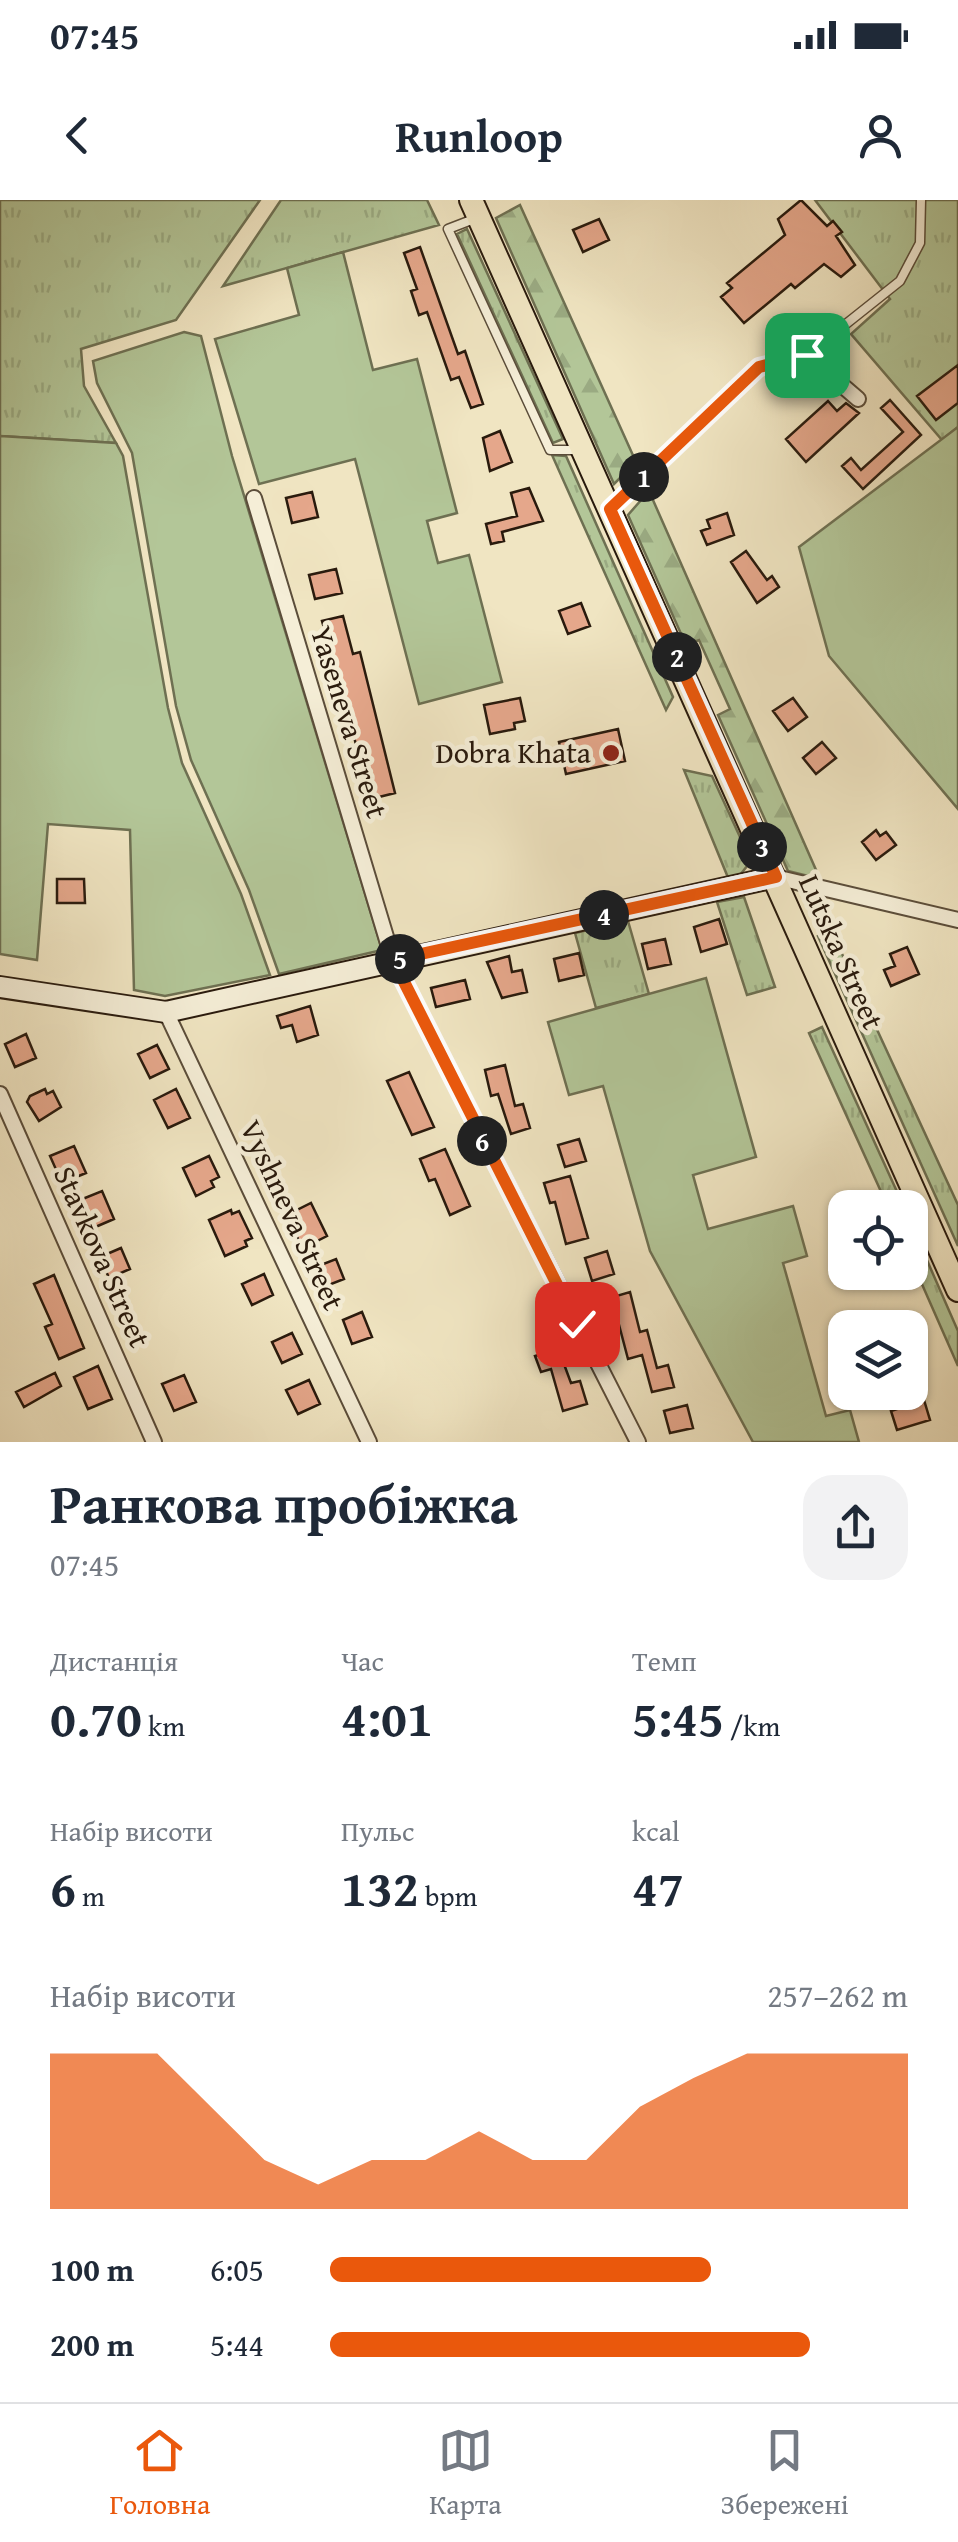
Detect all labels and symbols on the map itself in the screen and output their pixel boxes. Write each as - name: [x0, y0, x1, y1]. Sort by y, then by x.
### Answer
- pin: [765, 313, 850, 398]
- pin: 1: [619, 452, 669, 502]
- street label: Yaseneva Street: [300, 620, 400, 823]
- pin: 2: [652, 632, 702, 682]
- place label: Dobra Khata: [436, 730, 591, 774]
- marker: Dobra Khata: [600, 742, 622, 764]
- pin: 3: [737, 822, 787, 872]
- street label: Lutska Street: [788, 867, 896, 1036]
- pin: 4: [579, 890, 629, 940]
- pin: 5: [375, 934, 425, 984]
- street label: Vyshneva Street: [230, 1112, 356, 1317]
- pin: 6: [457, 1116, 507, 1166]
- street label: Stavkova Street: [43, 1159, 163, 1355]
- pin: [535, 1282, 620, 1367]

